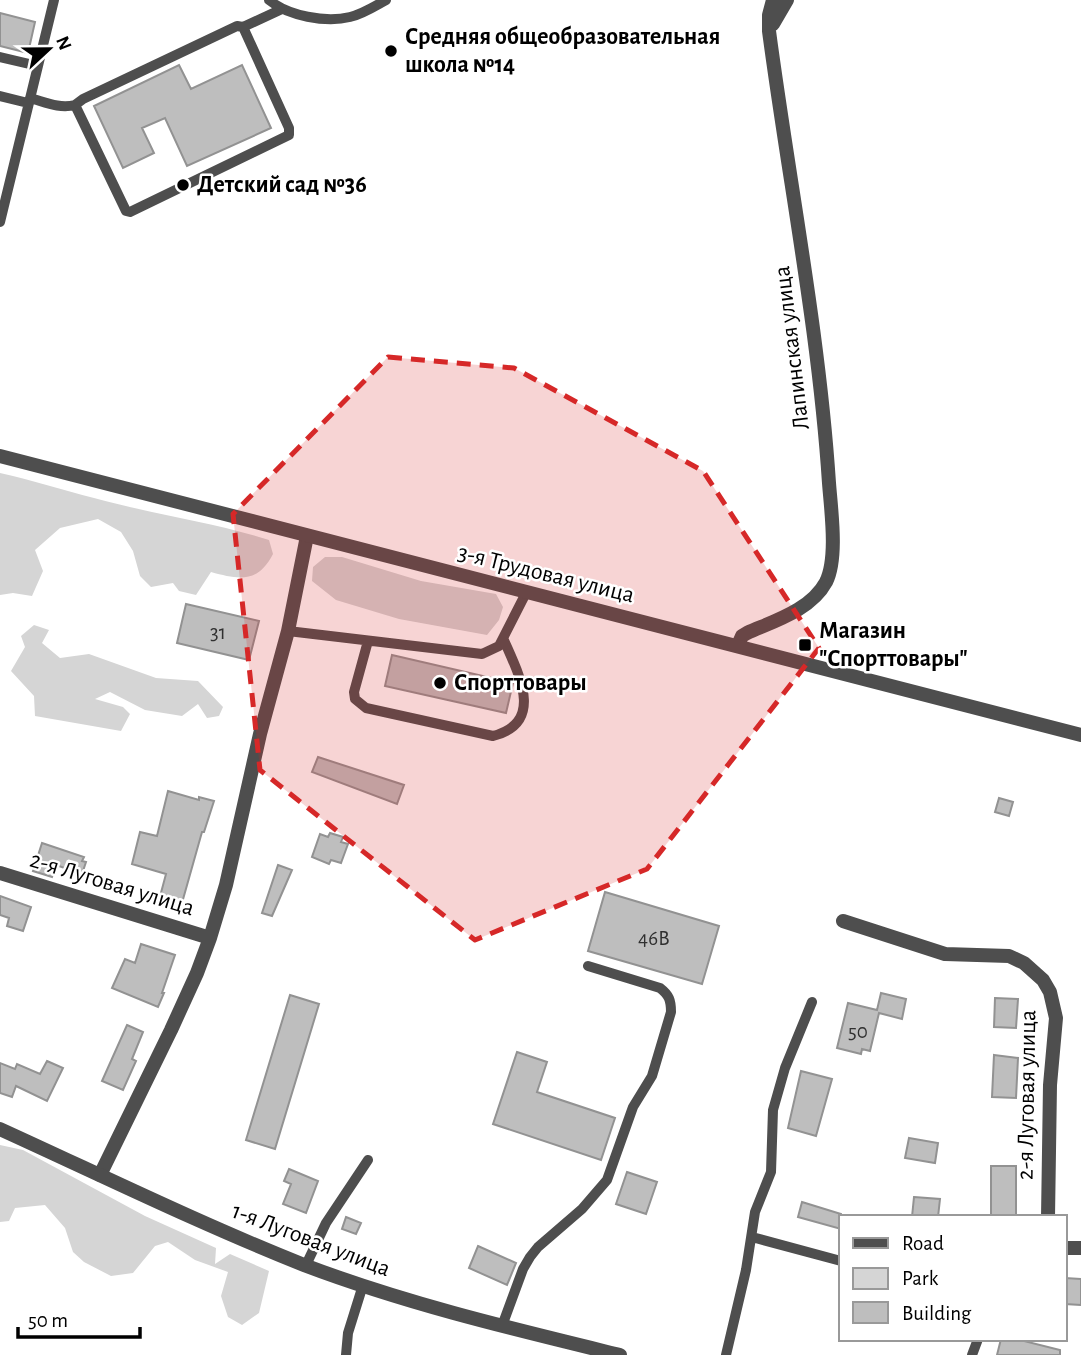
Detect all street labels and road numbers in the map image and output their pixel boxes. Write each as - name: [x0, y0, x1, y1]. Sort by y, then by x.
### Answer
- street label: Лапинская улица: [770, 265, 814, 431]
- street label: 3-я Трудовая улица: [455, 540, 637, 608]
- street label: 2-я Луговая улица: [27, 848, 197, 920]
- street label: 2-я Луговая улица: [1014, 1010, 1040, 1180]
- street label: 1-я Луговая улица: [228, 1199, 394, 1281]

